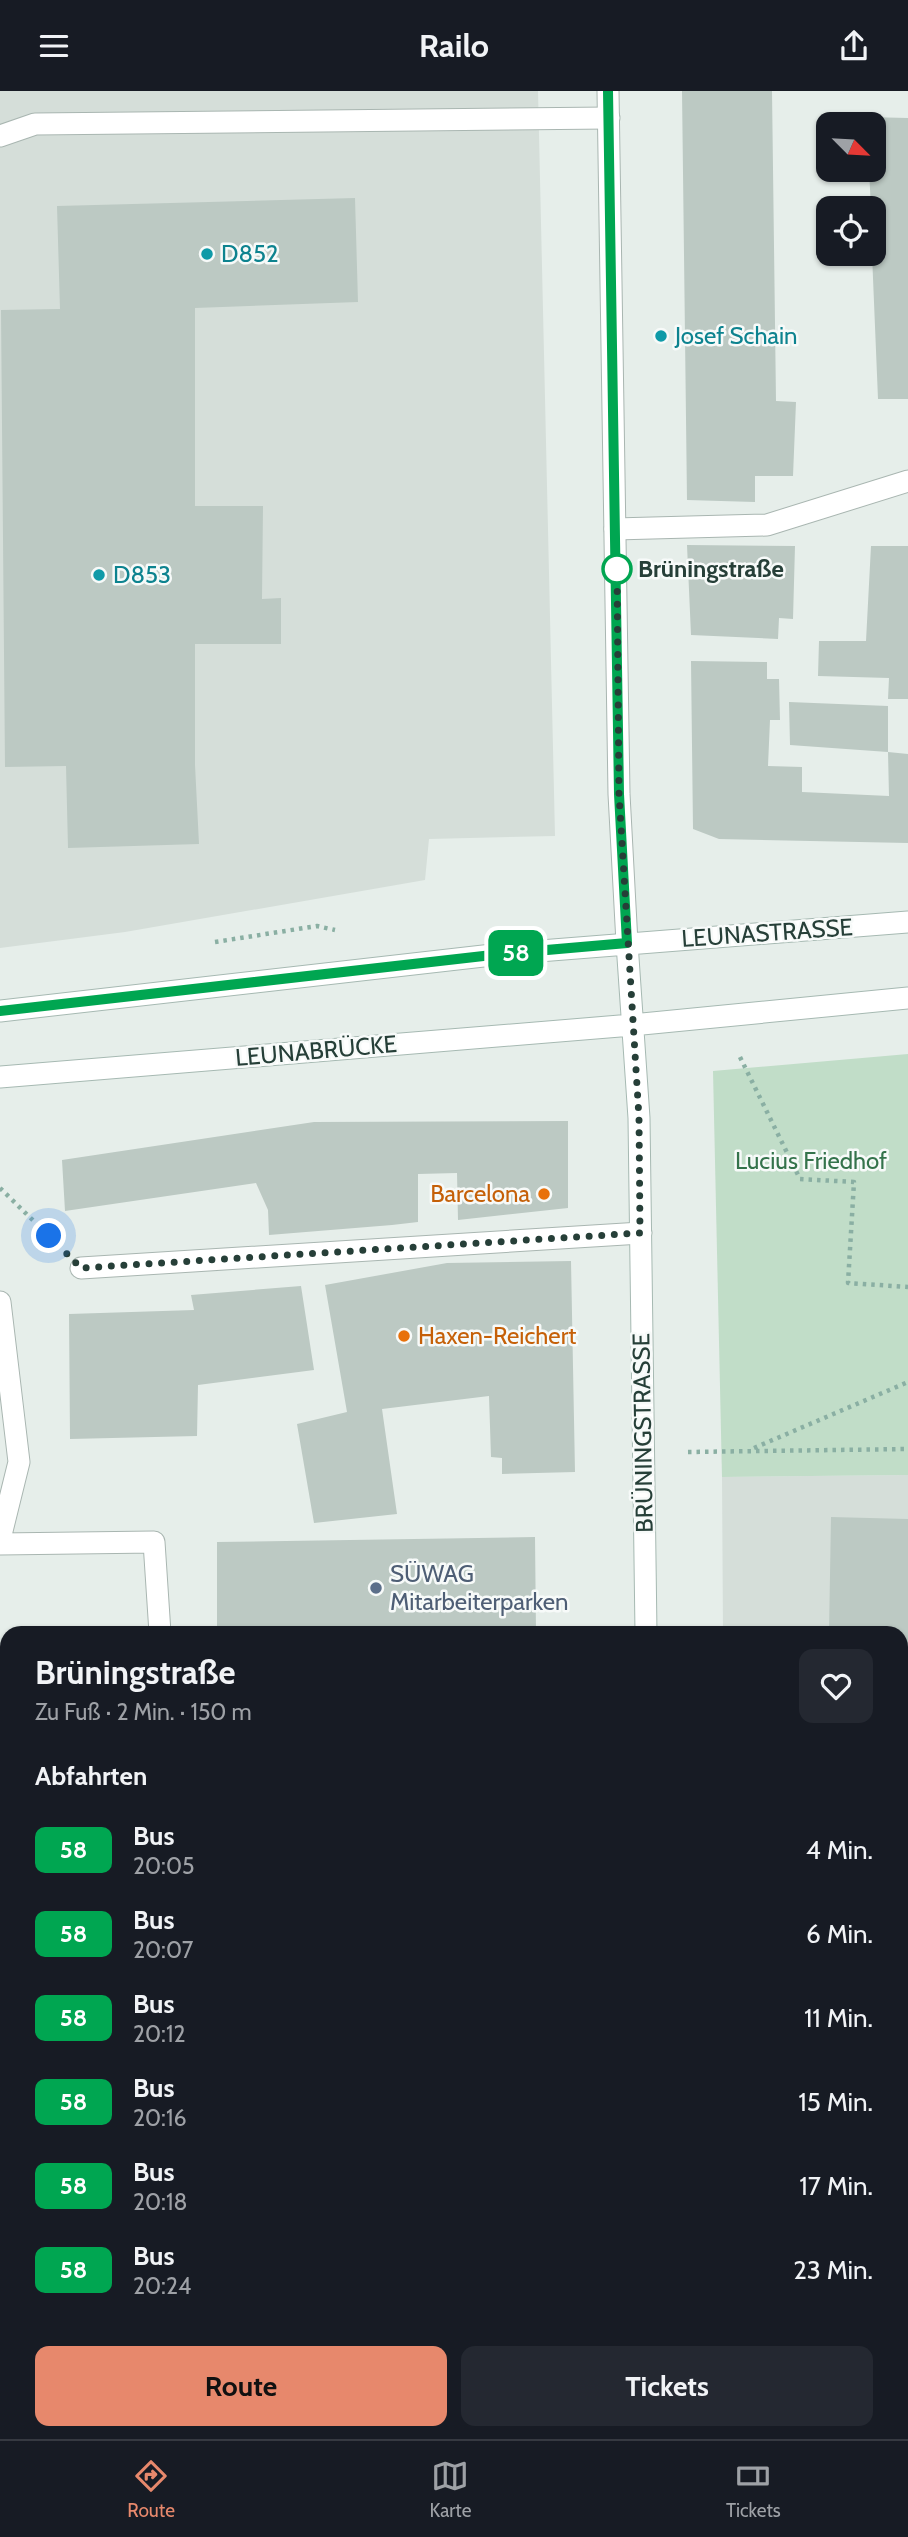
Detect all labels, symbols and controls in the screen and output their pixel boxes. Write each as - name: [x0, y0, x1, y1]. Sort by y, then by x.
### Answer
- text: Railo: [419, 26, 489, 65]
- icon: menu: [35, 27, 73, 65]
- icon: share: [835, 27, 873, 65]
- north arrow: [816, 112, 886, 182]
- map controls: [816, 112, 886, 266]
- button: locate: [816, 196, 886, 266]
- place label: D852: [221, 239, 279, 268]
- marker: D852: [199, 246, 215, 262]
- place label: Josef Schain: [674, 321, 798, 350]
- marker: Josef Schain: [653, 328, 669, 344]
- marker: Brüningstraße: [602, 554, 632, 584]
- place label: Brüningstraße: [638, 554, 784, 583]
- place label: D853: [113, 560, 171, 589]
- marker: D853: [91, 567, 107, 583]
- street label: LEUNASTRASSE: [680, 912, 854, 953]
- line badge: 58: [484, 930, 548, 976]
- text: 58: [502, 938, 530, 967]
- street label: LEUNABRÜCKE: [234, 1029, 398, 1072]
- park label: Lucius Friedhof: [735, 1146, 887, 1175]
- place label: Barcelona: [430, 1179, 530, 1208]
- marker: Barcelona: [536, 1186, 552, 1202]
- your location: [31, 1218, 66, 1253]
- place label: Haxen-Reichert: [418, 1321, 576, 1350]
- marker: Haxen-Reichert: [396, 1328, 412, 1344]
- street label: BRÜNINGSTRASSE: [626, 1333, 659, 1533]
- place label: SÜWAG Mitarbeiterparken: [390, 1559, 569, 1616]
- marker: SÜWAG Mitarbeiterparken: [368, 1580, 384, 1596]
- button: heart: [799, 1649, 873, 1723]
- text: Brüningstraße: [35, 1652, 235, 1692]
- text: Zu Fuß · 2 Min. · 150 m: [35, 1698, 252, 1726]
- text: Abfahrten: [35, 1760, 147, 1792]
- text: Bus: [133, 1820, 174, 1852]
- text: 4 Min.: [806, 1834, 873, 1866]
- text: 58: [60, 1835, 87, 1864]
- text: 20:05: [133, 1852, 194, 1880]
- text: Bus: [133, 1904, 174, 1936]
- text: 6 Min.: [806, 1918, 873, 1950]
- text: 58: [60, 1919, 87, 1948]
- text: 20:07: [133, 1936, 193, 1964]
- text: Bus: [133, 1988, 174, 2020]
- text: 11 Min.: [804, 2002, 873, 2034]
- text: 58: [60, 2003, 87, 2032]
- text: 20:12: [133, 2020, 185, 2048]
- text: Bus: [133, 2072, 174, 2104]
- text: 15 Min.: [798, 2086, 873, 2118]
- text: 58: [60, 2087, 87, 2116]
- text: 20:16: [133, 2104, 186, 2132]
- text: Bus: [133, 2156, 174, 2188]
- text: 17 Min.: [799, 2170, 873, 2202]
- text: 58: [60, 2171, 87, 2200]
- text: 20:18: [133, 2188, 187, 2216]
- text: Bus: [133, 2240, 174, 2272]
- text: 23 Min.: [793, 2254, 873, 2286]
- text: 58: [60, 2255, 87, 2284]
- text: 20:24: [133, 2272, 191, 2300]
- button: Route: [35, 2346, 447, 2426]
- button: Tickets: [461, 2346, 873, 2426]
- tab: Route: [127, 2457, 175, 2522]
- tab: Karte: [429, 2457, 471, 2522]
- tab: Tickets: [726, 2457, 781, 2522]

